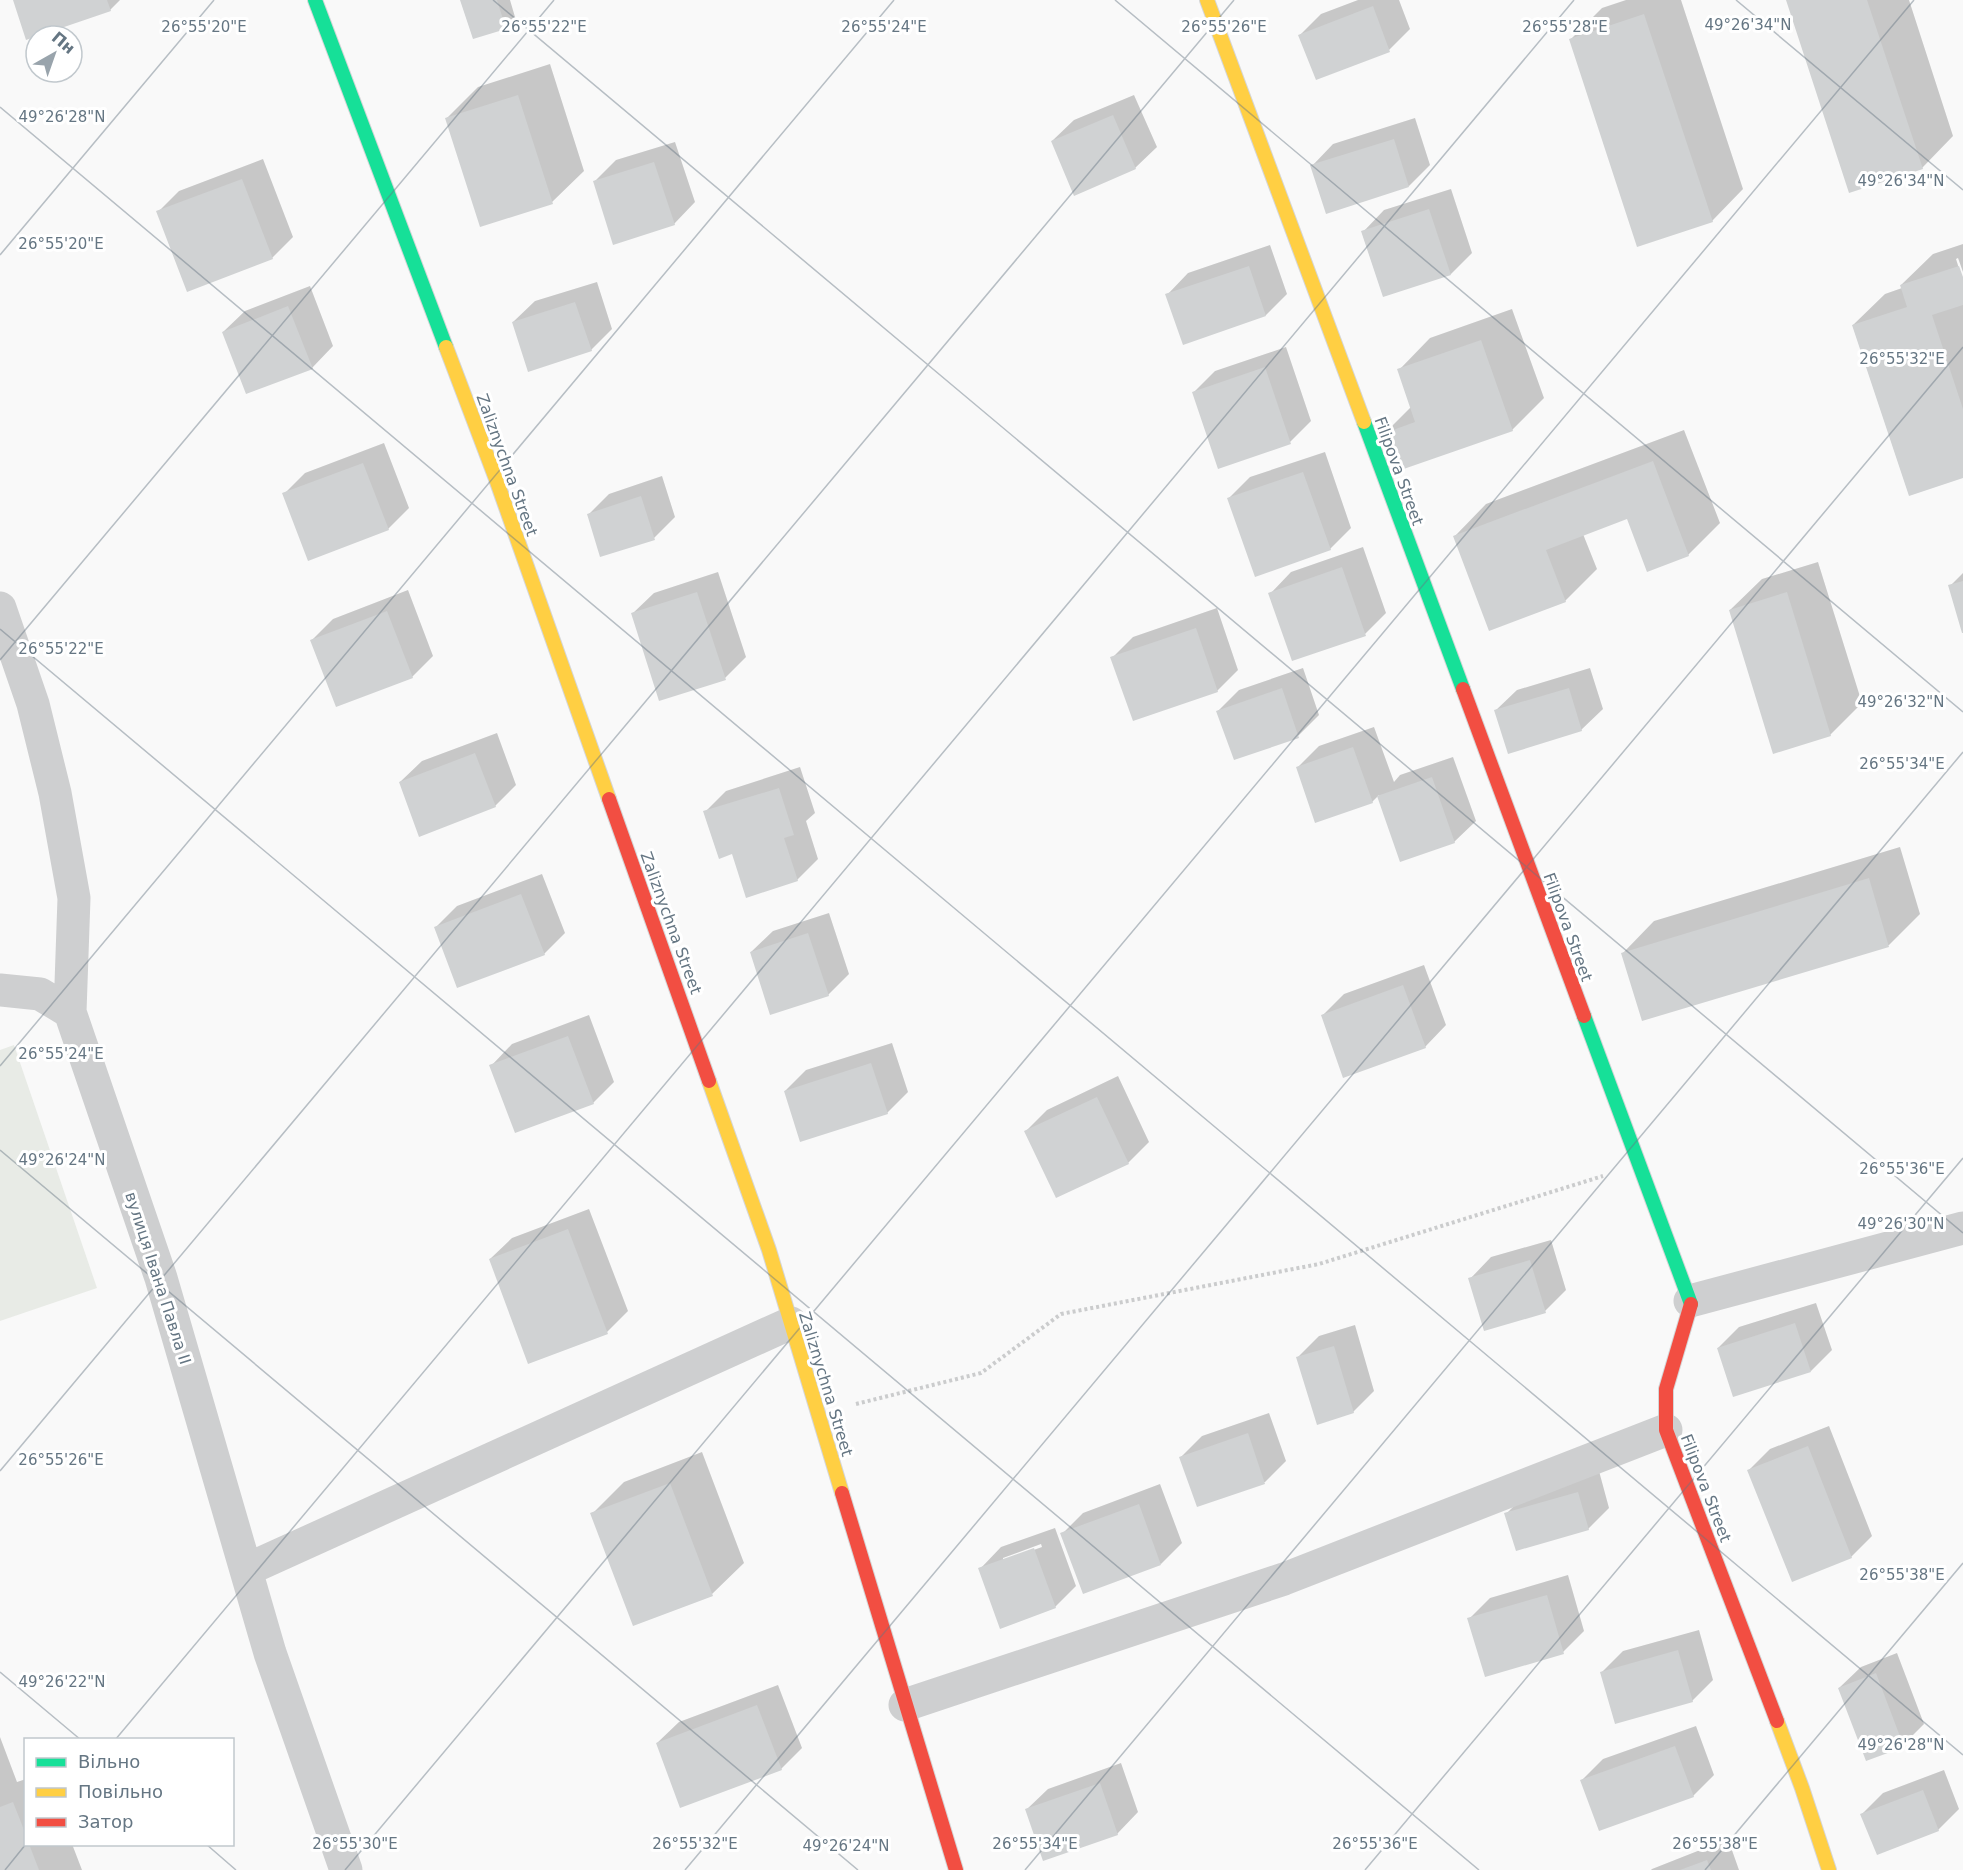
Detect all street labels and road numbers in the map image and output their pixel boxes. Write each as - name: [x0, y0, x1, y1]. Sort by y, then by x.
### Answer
- street label: Zaliznychna Street: [472, 391, 542, 539]
- street label: Filipova Street: [1371, 414, 1427, 528]
- street label: Zaliznychna Street: [636, 849, 706, 997]
- street label: Filipova Street: [1540, 870, 1596, 984]
- street label: вулиця Івана Павла II: [121, 1189, 195, 1367]
- street label: Zaliznychna Street: [795, 1309, 857, 1459]
- street label: Filipova Street: [1677, 1431, 1735, 1545]

